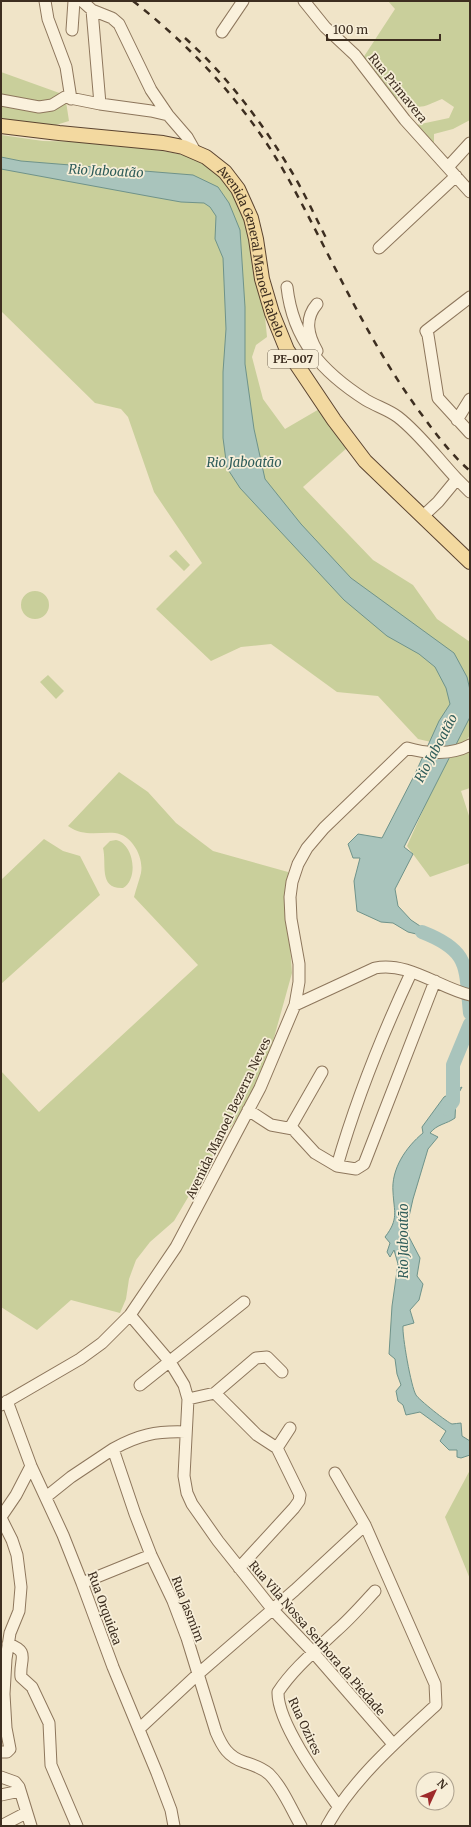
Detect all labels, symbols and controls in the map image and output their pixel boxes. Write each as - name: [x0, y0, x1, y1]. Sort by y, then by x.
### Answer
- scale bar: [327, 16, 440, 42]
- text: 100 m: [333, 22, 368, 37]
- street label: Rua Primavera: [365, 50, 431, 126]
- water label: Rio Jaboatão: [68, 161, 144, 181]
- street label: Avenida General Manoel Rabelo: [214, 161, 288, 339]
- road number: PE-007: [268, 350, 318, 368]
- water label: Rio Jaboatão: [206, 454, 282, 471]
- water label: Rio Jaboatão: [411, 711, 461, 785]
- street label: Avenida Manoel Bezerra Neves: [182, 1035, 274, 1202]
- water label: Rio Jaboatão: [395, 1203, 412, 1279]
- street label: Rua Vila Nossa Senhora da Piedade: [246, 1558, 388, 1718]
- street label: Rua Orquidea: [85, 1569, 125, 1647]
- street label: Rua Jasmim: [169, 1574, 207, 1644]
- street label: Rua Ozires: [285, 1695, 325, 1757]
- north arrow: [415, 1771, 455, 1811]
- text: N: [434, 1776, 450, 1792]

